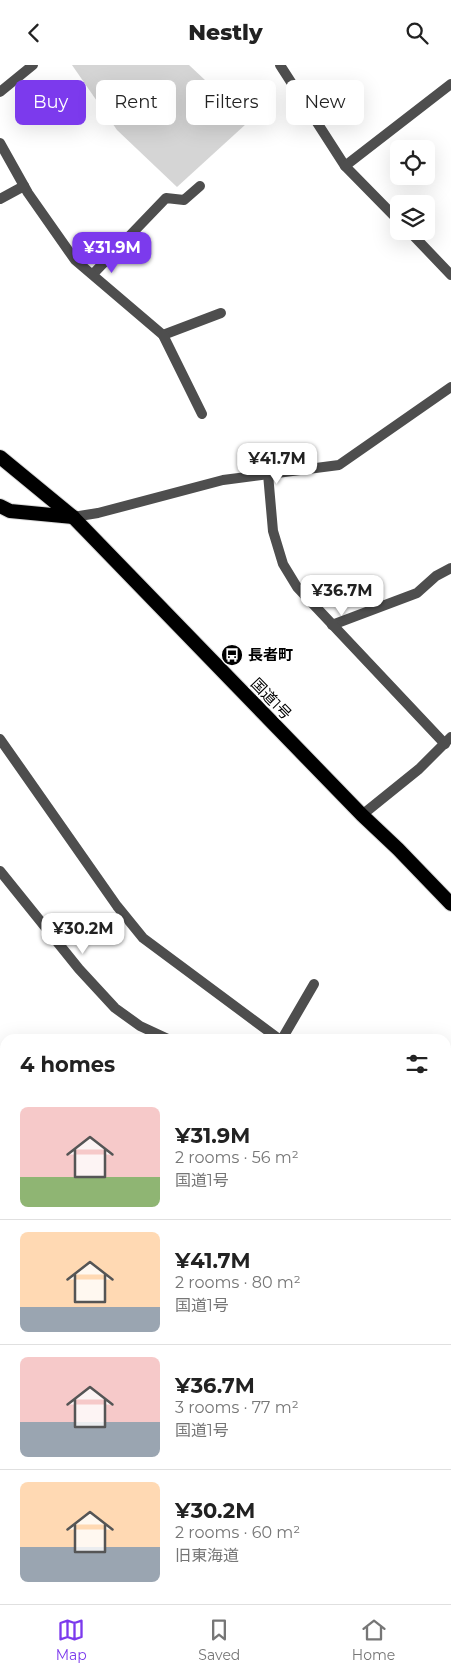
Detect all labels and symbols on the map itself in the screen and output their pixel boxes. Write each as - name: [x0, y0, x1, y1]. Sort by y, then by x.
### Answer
- pin: ¥31.9M: [71, 231, 153, 274]
- pin: ¥41.7M: [236, 443, 318, 485]
- pin: ¥36.7M: [301, 575, 383, 617]
- bus stop icon: 長者町: [220, 643, 244, 667]
- place label: 長者町: [248, 645, 293, 664]
- street label: 国道1号: [247, 674, 296, 723]
- pin: ¥30.2M: [42, 913, 124, 955]

